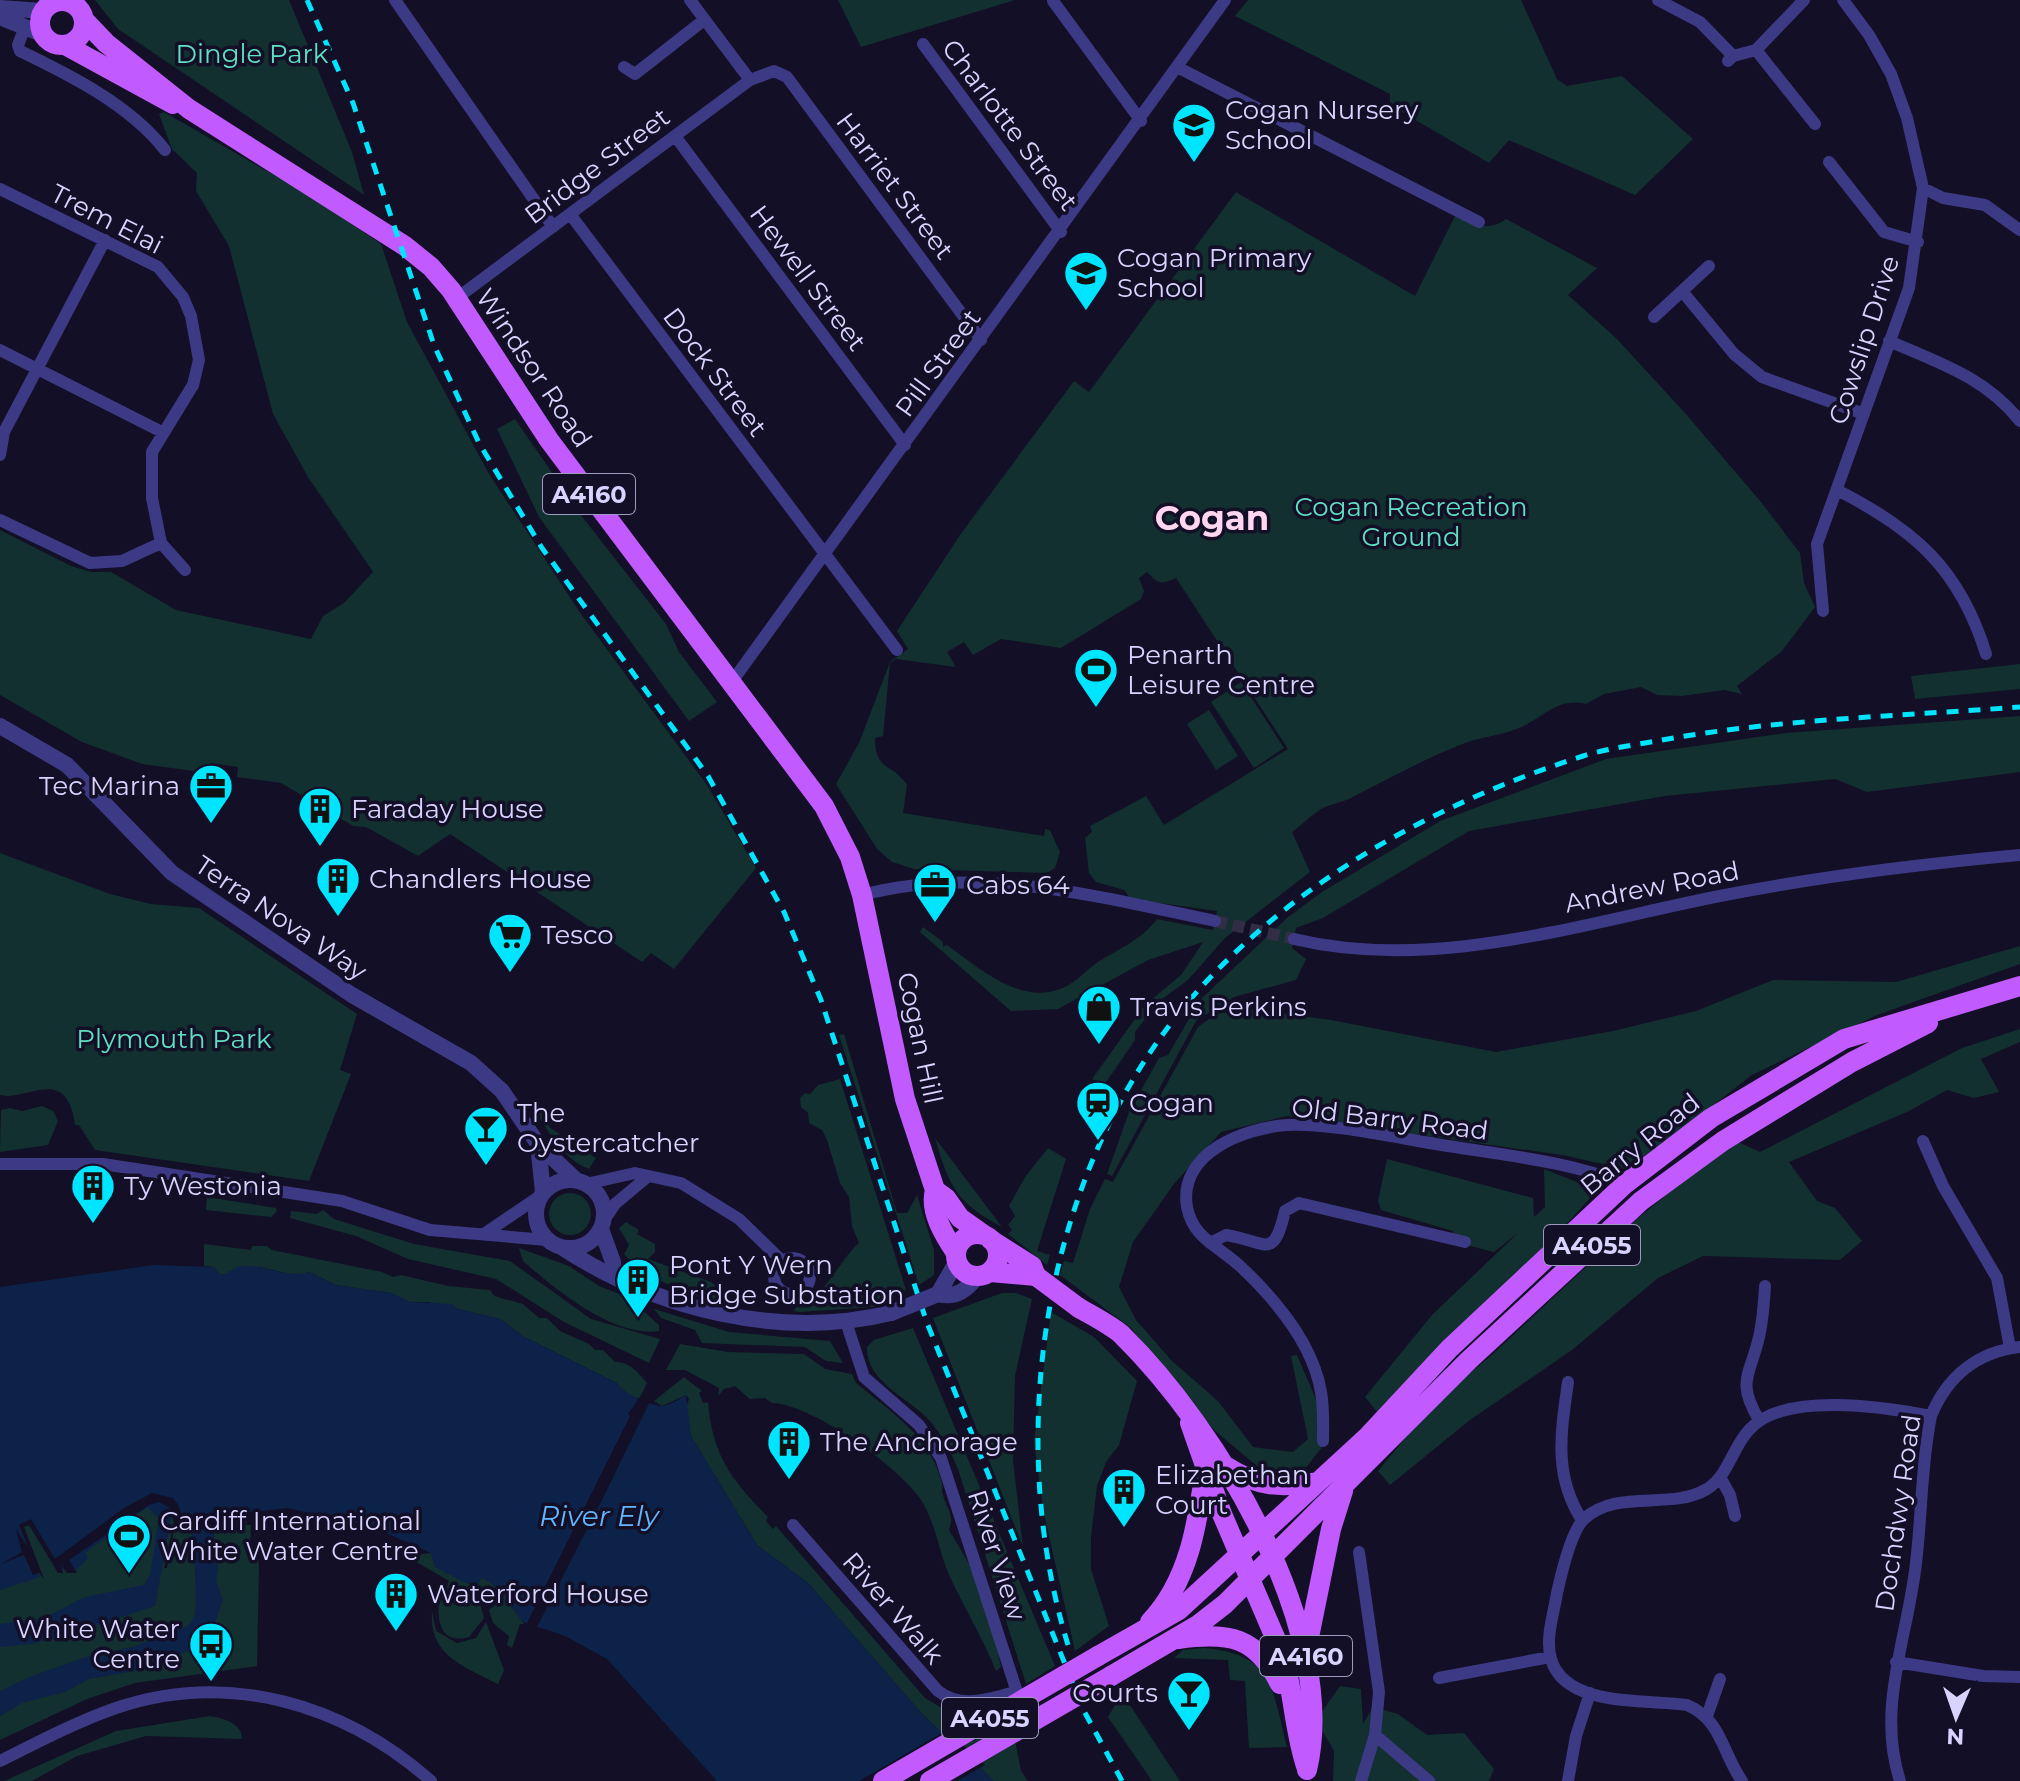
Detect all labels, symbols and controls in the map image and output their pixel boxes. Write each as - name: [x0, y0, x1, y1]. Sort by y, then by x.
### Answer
- street label: Charlotte Street: [935, 33, 1085, 217]
- park label: Dingle Park: [176, 38, 329, 70]
- place label: Cogan Nursery School: [1225, 94, 1419, 156]
- street label: Bridge Street: [518, 101, 676, 231]
- school or university icon: Cogan Nursery School: [1170, 101, 1218, 164]
- street label: Harriet Street: [829, 106, 961, 266]
- street label: Trem Elai: [46, 177, 168, 261]
- street label: Hewell Street: [743, 199, 873, 357]
- place label: Cogan Primary School: [1117, 242, 1312, 304]
- school or university icon: Cogan Primary School: [1062, 249, 1110, 312]
- street label: Cowslip Drive: [1822, 252, 1906, 428]
- street label: Windsor Road: [469, 282, 599, 454]
- street label: Dock Street: [656, 301, 774, 443]
- street label: Pill Street: [888, 303, 988, 423]
- road number: A4160: [543, 474, 635, 514]
- park label: Cogan Recreation Ground: [1294, 491, 1528, 553]
- district label: Cogan: [1155, 497, 1269, 539]
- place label: Penarth Leisure Centre: [1127, 639, 1315, 701]
- sports icon: Penarth Leisure Centre: [1072, 646, 1120, 709]
- office icon: Tec Marina: [187, 762, 235, 825]
- place label: Tec Marina: [39, 770, 180, 802]
- building icon: Faraday House: [296, 785, 344, 848]
- place label: Faraday House: [351, 793, 544, 825]
- street label: Terra Nova Way: [189, 849, 374, 988]
- street label: Andrew Road: [1562, 854, 1742, 920]
- building icon: Chandlers House: [314, 855, 362, 918]
- office icon: Cabs 64: [911, 861, 959, 924]
- place label: Chandlers House: [369, 863, 591, 895]
- place label: Cabs 64: [966, 869, 1070, 901]
- supermarket icon: Tesco: [486, 911, 534, 974]
- place label: Tesco: [541, 919, 614, 951]
- street label: Cogan Hill: [890, 969, 950, 1107]
- shop icon: Travis Perkins: [1075, 983, 1123, 1046]
- place label: Travis Perkins: [1130, 991, 1307, 1023]
- park label: Plymouth Park: [76, 1023, 272, 1055]
- station icon: Cogan: [1074, 1079, 1122, 1142]
- street label: Barry Road: [1574, 1086, 1706, 1202]
- place label: Cogan: [1129, 1087, 1214, 1119]
- street label: Old Barry Road: [1290, 1091, 1490, 1147]
- place label: The Oystercatcher: [517, 1097, 700, 1159]
- bar icon: The Oystercatcher: [462, 1104, 510, 1167]
- building icon: Ty Westonia: [69, 1162, 117, 1225]
- place label: Ty Westonia: [124, 1170, 282, 1202]
- road number: A4055: [1544, 1225, 1640, 1265]
- place label: Pont Y Wern Bridge Substation: [669, 1249, 904, 1311]
- building icon: Pont Y Wern Bridge Substation: [614, 1256, 662, 1319]
- street label: Dochdwy Road: [1868, 1412, 1928, 1614]
- building icon: The Anchorage: [765, 1418, 813, 1481]
- place label: The Anchorage: [820, 1426, 1018, 1458]
- place label: Elizabethan Court: [1155, 1459, 1309, 1521]
- building icon: Elizabethan Court: [1100, 1466, 1148, 1529]
- street label: River View: [961, 1486, 1033, 1624]
- water label: River Ely: [539, 1499, 660, 1533]
- place label: Cardiff International White Water Centre: [160, 1505, 421, 1567]
- sports icon: Cardiff International White Water Centre: [105, 1512, 153, 1575]
- street label: River Walk: [836, 1546, 951, 1671]
- building icon: Waterford House: [372, 1570, 420, 1633]
- place label: Waterford House: [427, 1578, 649, 1610]
- place label: White Water Centre: [16, 1613, 180, 1675]
- bus stop icon: White Water Centre: [187, 1620, 235, 1683]
- road number: A4160: [1260, 1636, 1352, 1676]
- bar icon: Courts: [1165, 1669, 1213, 1732]
- place label: Courts: [1072, 1677, 1158, 1709]
- north arrow: [1916, 1677, 1996, 1757]
- road number: A4055: [942, 1698, 1038, 1738]
- text: N: [1946, 1723, 1965, 1750]

